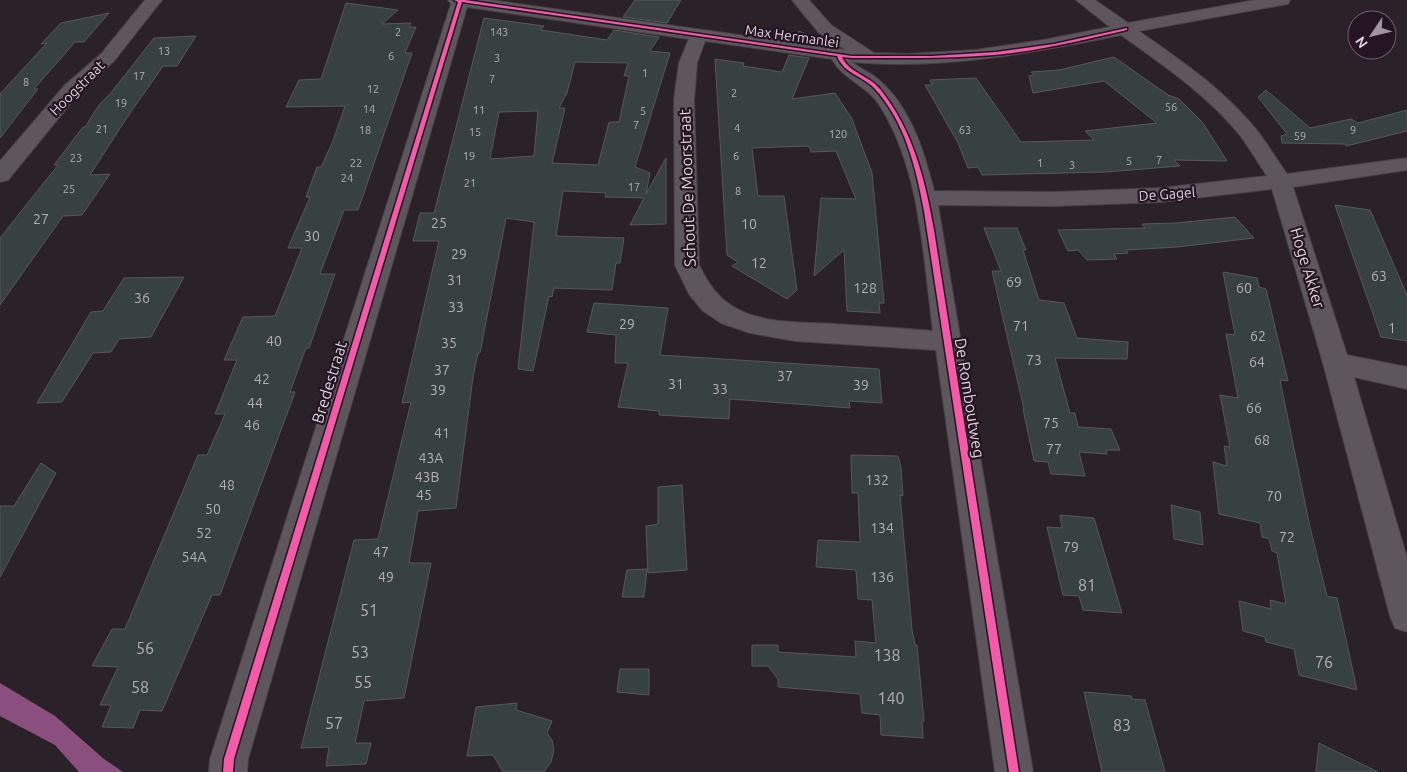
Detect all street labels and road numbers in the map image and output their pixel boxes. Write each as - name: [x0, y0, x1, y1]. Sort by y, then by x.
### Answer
- street label: Max Hermanlei: [744, 22, 840, 50]
- street label: Hoogstraat: [46, 57, 108, 119]
- street label: Schout De Moorstraat: [675, 108, 699, 267]
- street label: De Gagel: [1138, 184, 1196, 204]
- street label: Hoge Akker: [1287, 225, 1329, 311]
- street label: De Romboutweg: [952, 337, 988, 459]
- street label: Bredestraat: [308, 338, 350, 425]

